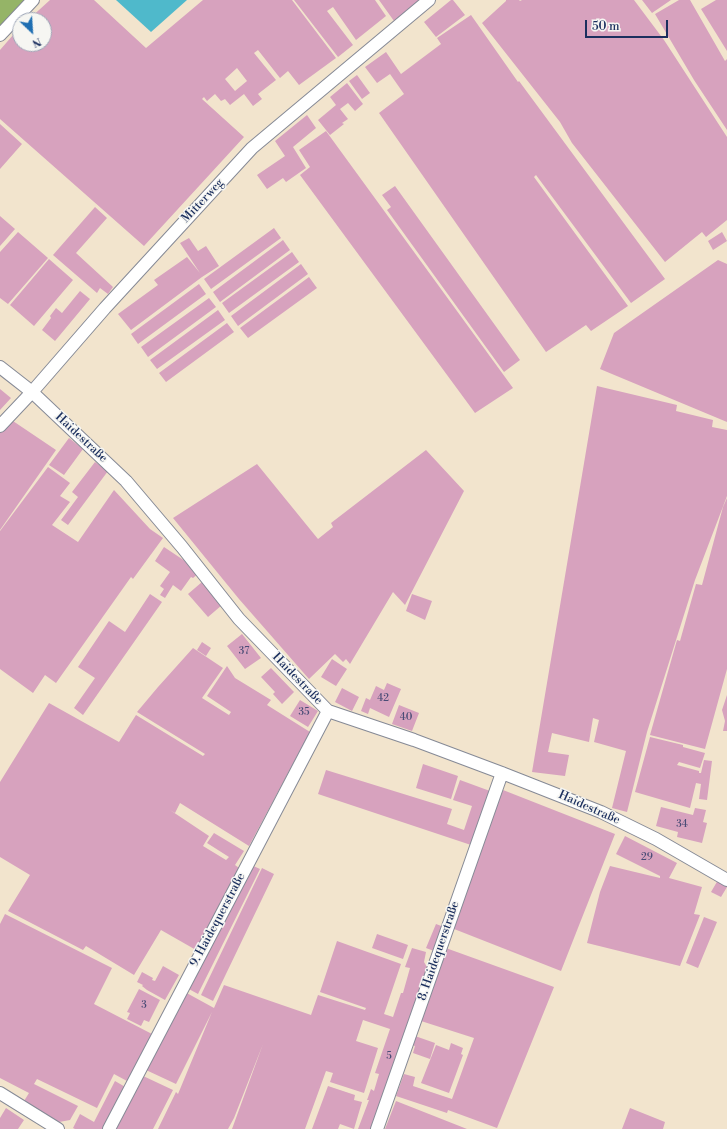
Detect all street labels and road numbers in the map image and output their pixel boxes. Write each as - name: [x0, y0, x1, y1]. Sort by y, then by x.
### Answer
- street label: Mitterweg: [179, 176, 227, 226]
- street label: Haidestraße: [52, 410, 110, 466]
- street label: Haidestraße: [269, 650, 325, 708]
- street label: Haidestraße: [556, 788, 622, 828]
- street label: 9. Haidequerstraße: [187, 871, 249, 969]
- street label: 8. Haidequerstraße: [415, 899, 463, 1003]

